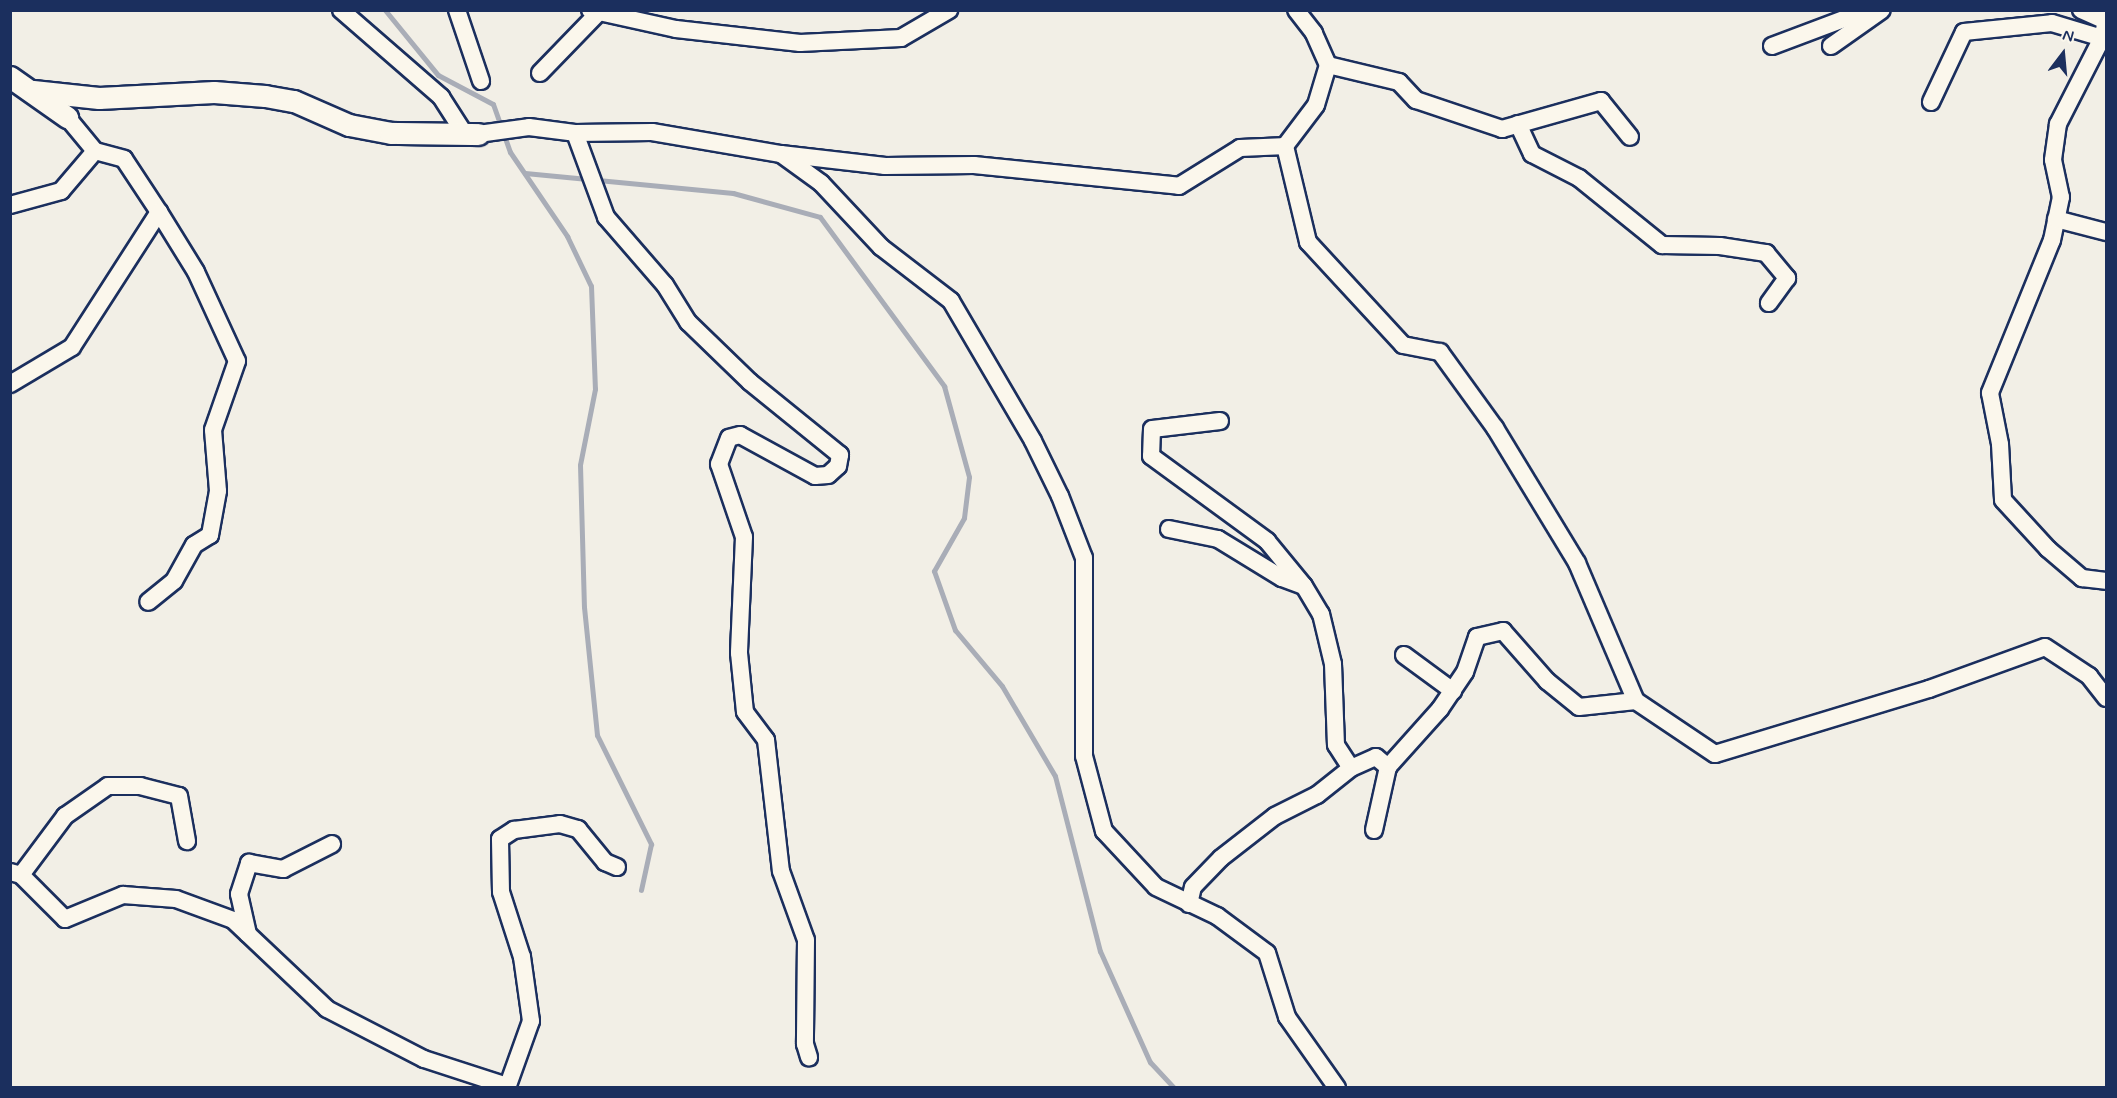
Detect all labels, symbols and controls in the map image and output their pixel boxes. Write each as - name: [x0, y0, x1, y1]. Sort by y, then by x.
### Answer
- north arrow: [2033, 24, 2093, 84]
- text: N: [2060, 25, 2076, 48]

